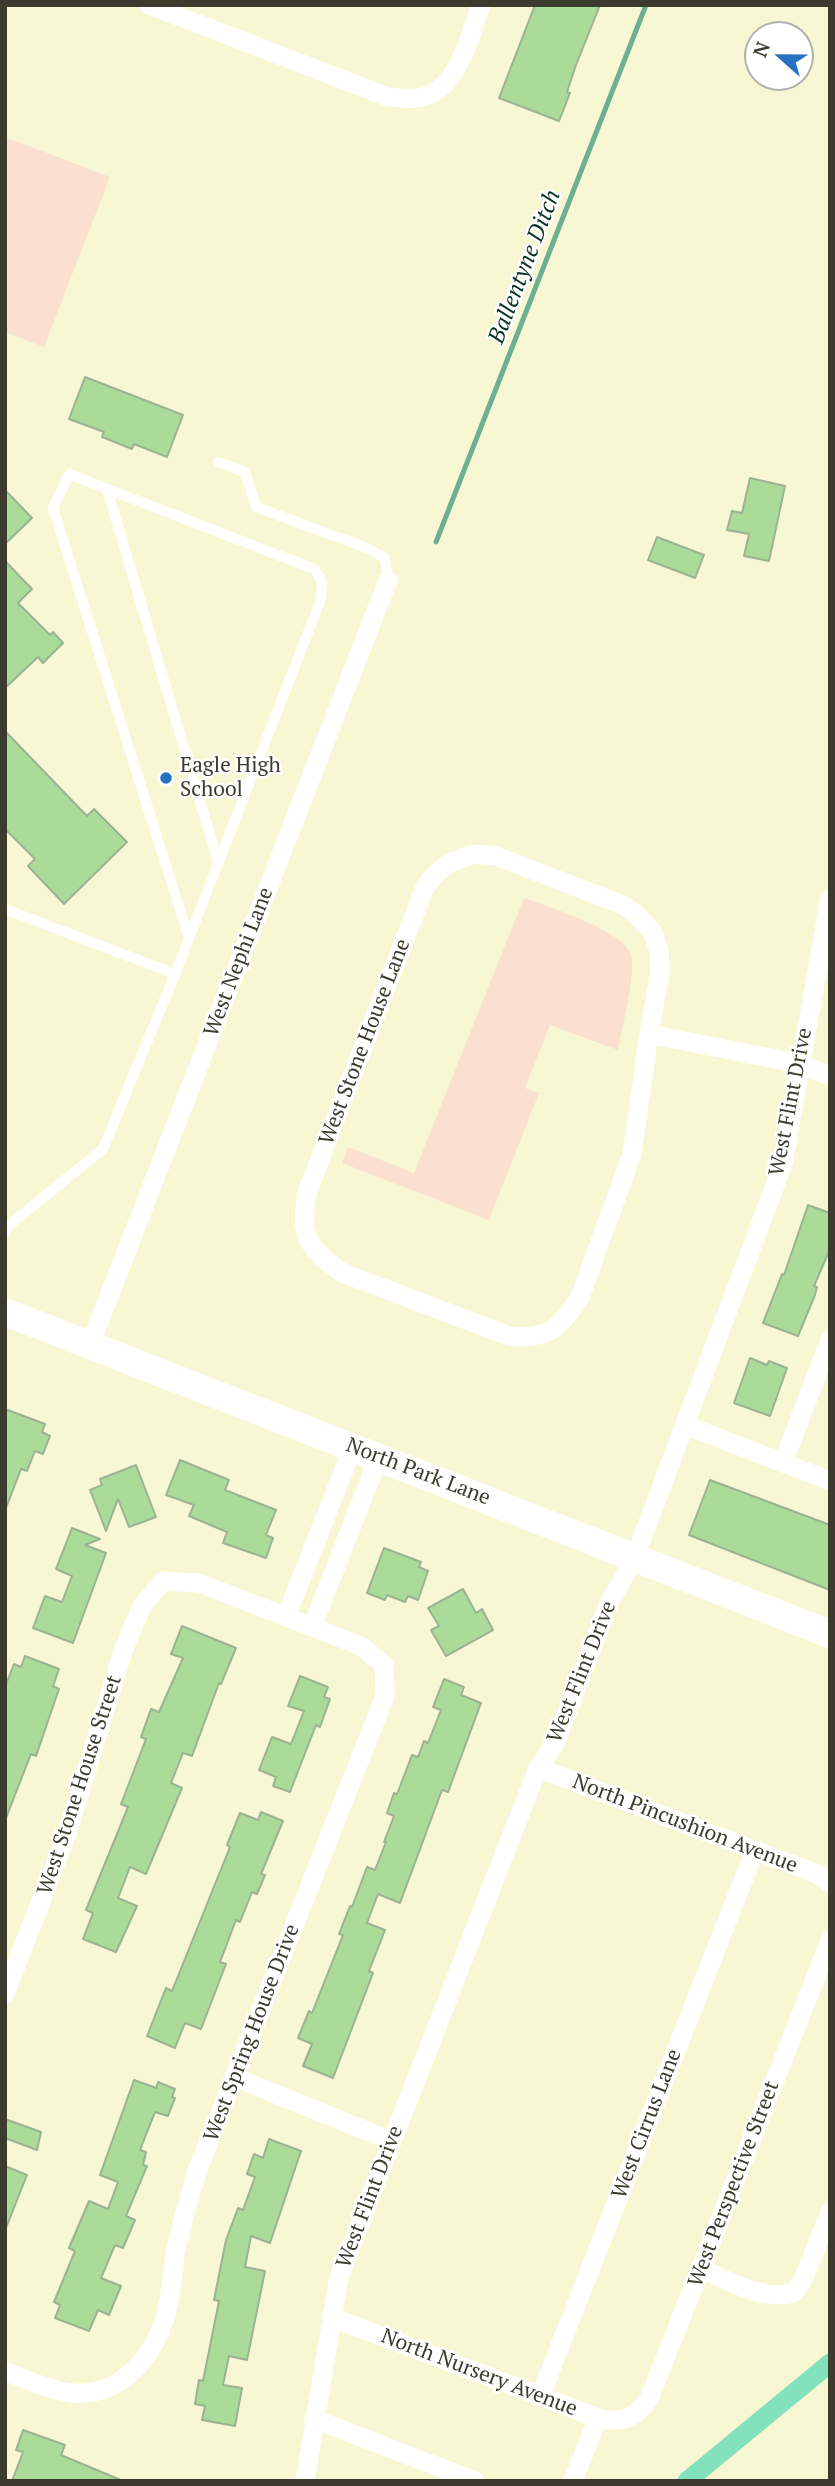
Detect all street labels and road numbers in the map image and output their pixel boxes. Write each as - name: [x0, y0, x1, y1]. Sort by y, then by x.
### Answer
- street label: West Nephi Lane: [199, 884, 279, 1040]
- street label: West Stone House Lane: [314, 935, 416, 1149]
- street label: West Flint Drive: [764, 1026, 818, 1178]
- street label: North Park Lane: [342, 1433, 494, 1511]
- street label: West Flint Drive: [542, 1598, 622, 1746]
- street label: West Stone House Street: [33, 1672, 127, 1898]
- street label: North Pincushion Avenue: [569, 1769, 801, 1879]
- street label: West Spring House Drive: [199, 1921, 305, 2145]
- street label: West Cirrus Lane: [607, 2046, 687, 2202]
- street label: West Perspective Street: [683, 2077, 785, 2291]
- street label: West Flint Drive: [331, 2122, 409, 2272]
- street label: North Nursery Avenue: [377, 2324, 581, 2422]

